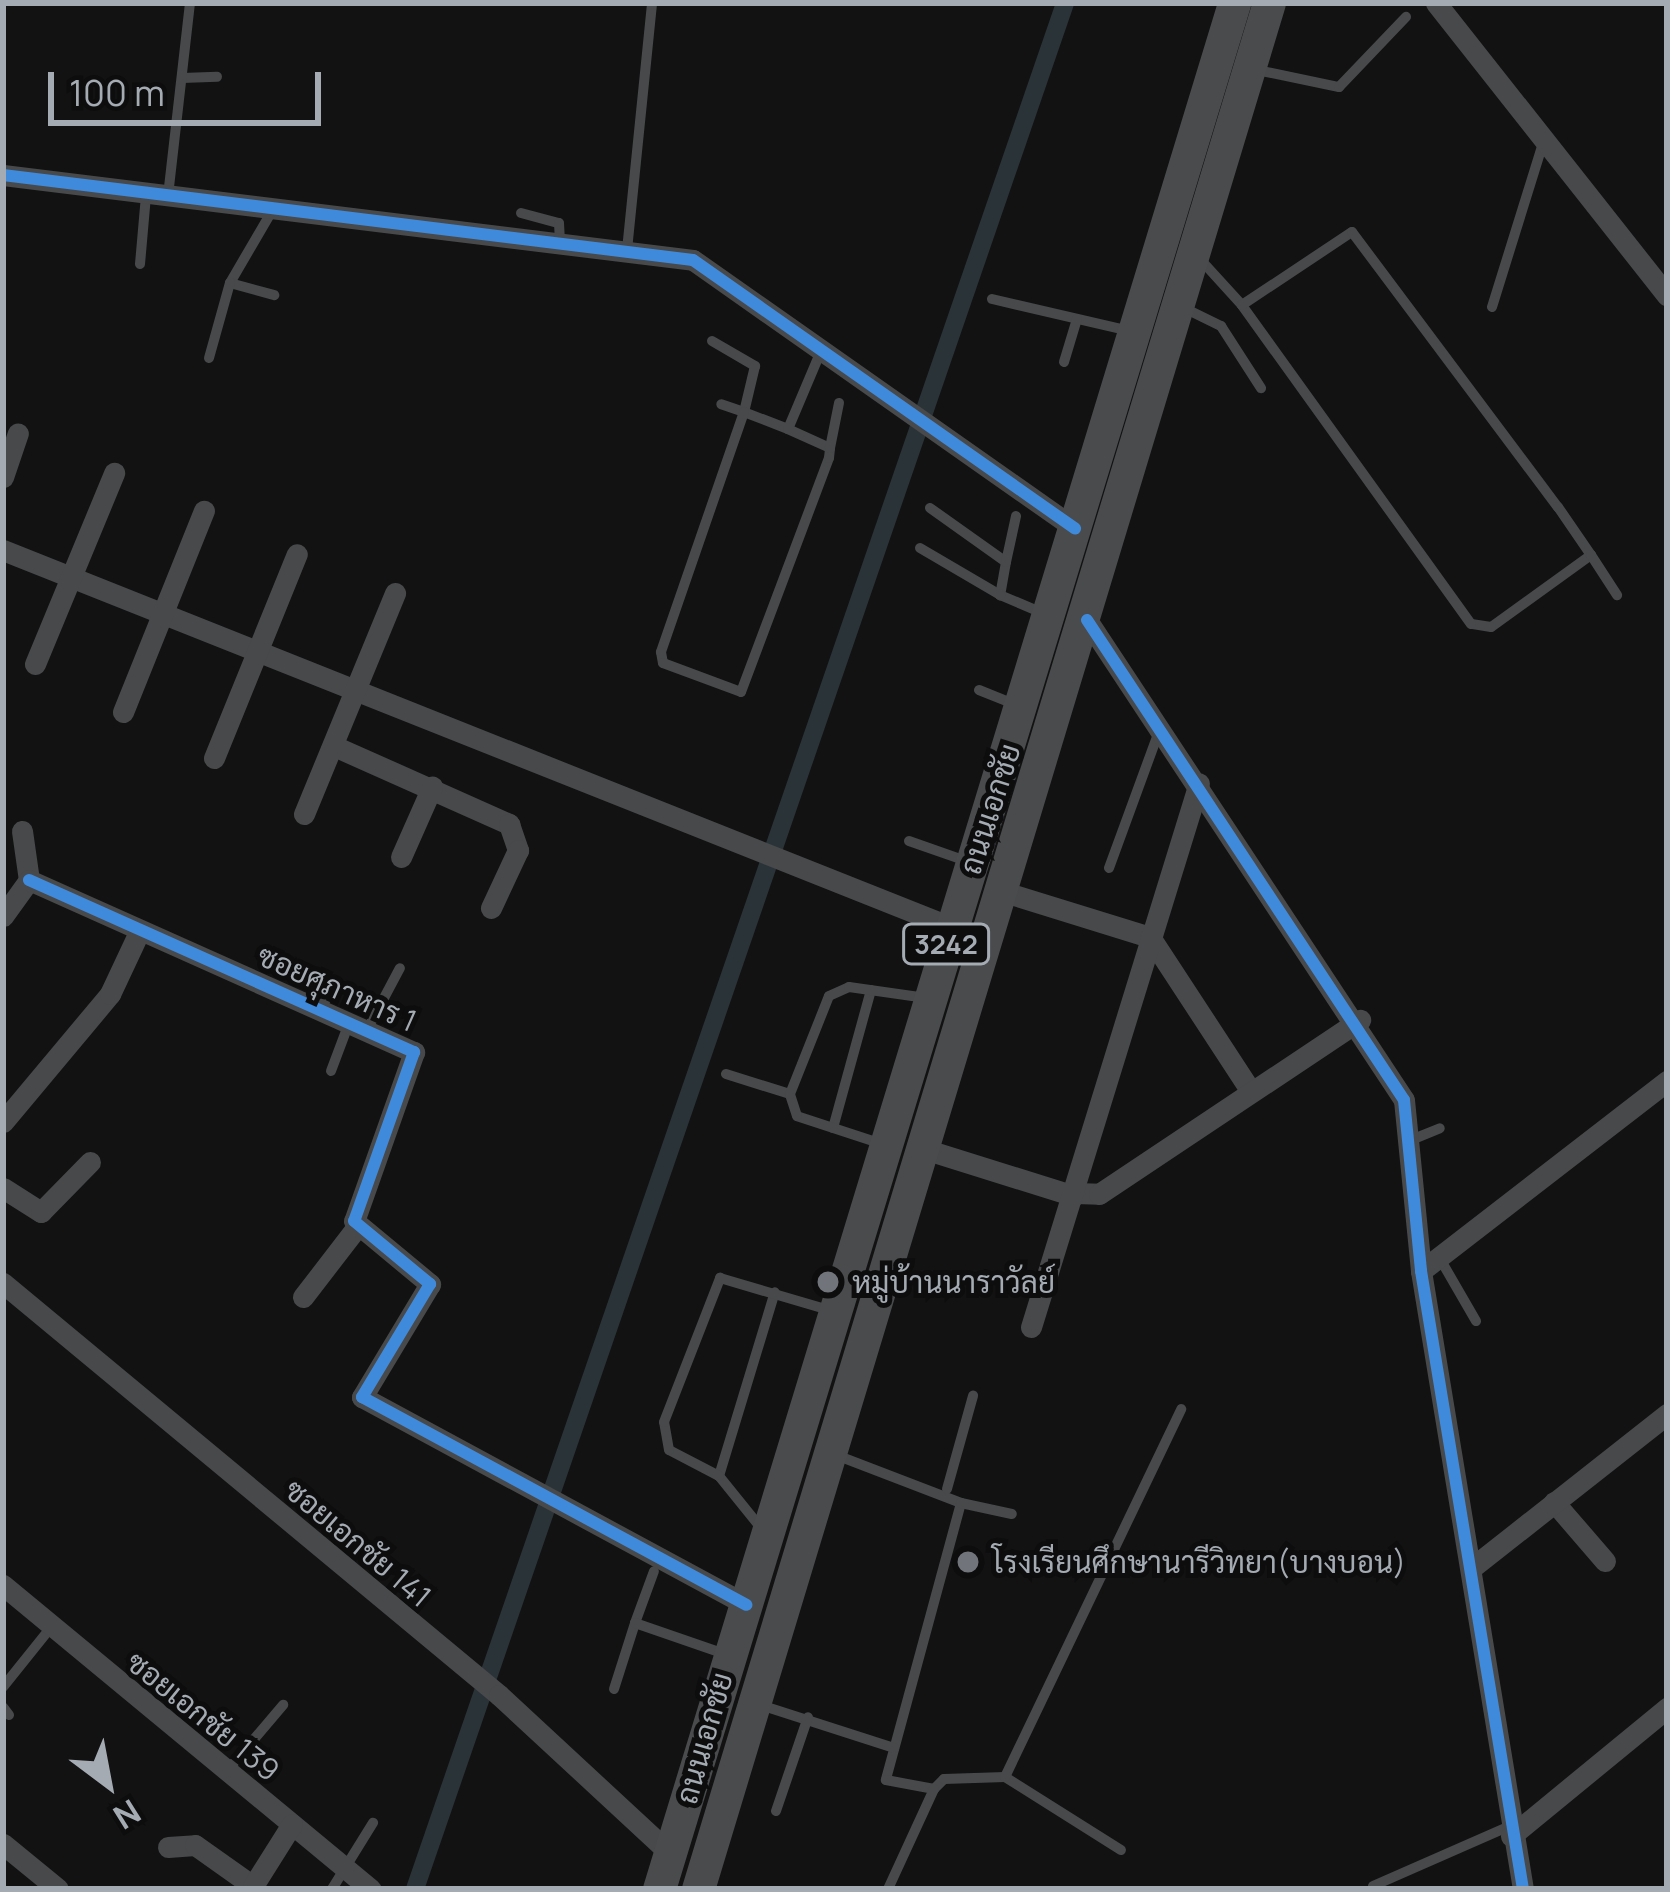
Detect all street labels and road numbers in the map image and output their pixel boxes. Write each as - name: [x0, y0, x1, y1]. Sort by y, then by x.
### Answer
- street label: ถนนเอกชัย: [952, 739, 1028, 879]
- road number: 3242: [901, 923, 991, 965]
- street label: ซอยศุภาหาร 1: [252, 937, 422, 1039]
- street label: ซอยเอกชัย 141: [278, 1471, 438, 1615]
- street label: ซอยเอกชัย 139: [120, 1644, 286, 1788]
- street label: ถนนเอกชัย: [668, 1668, 740, 1808]

